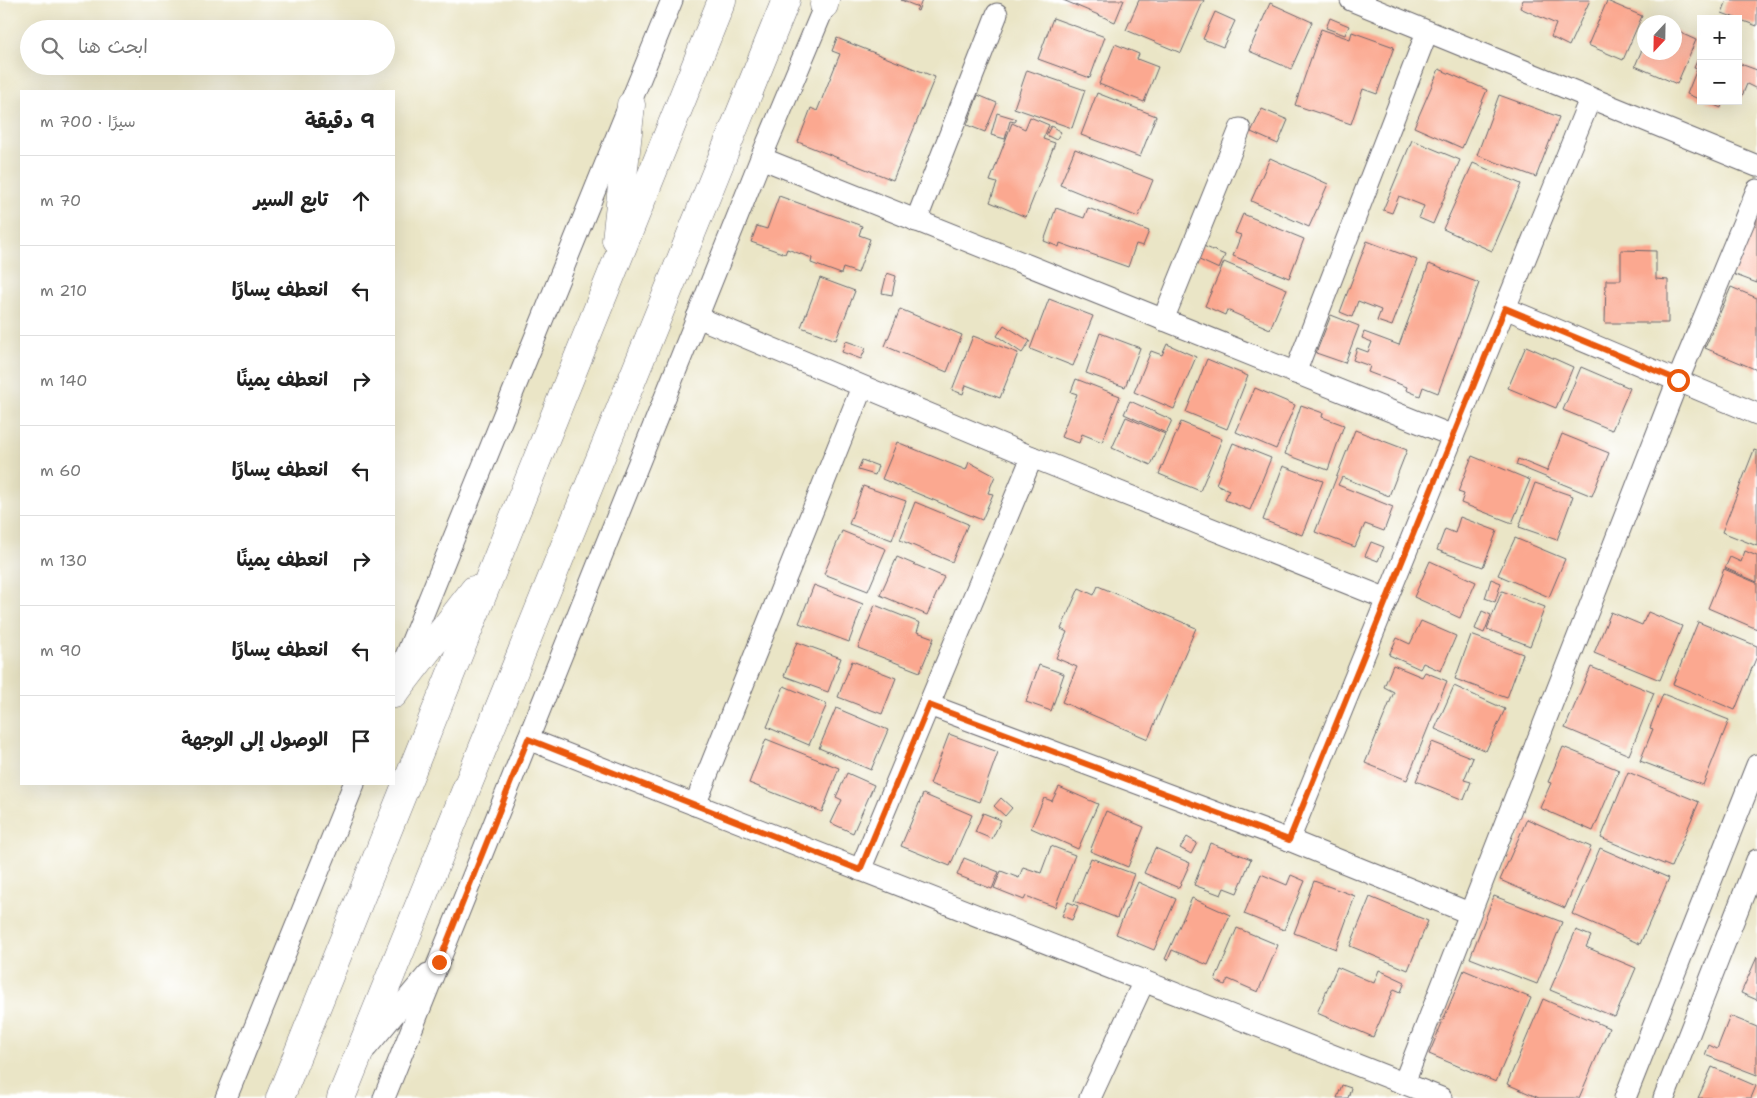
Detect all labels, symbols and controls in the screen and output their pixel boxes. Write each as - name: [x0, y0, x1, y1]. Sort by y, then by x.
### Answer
- north arrow: [1637, 15, 1682, 60]
- map controls: [1697, 15, 1742, 105]
- button: +: [1697, 15, 1742, 60]
- search box: [20, 20, 395, 75]
- icon: search: [38, 34, 66, 62]
- text: ابحث هنا: [78, 34, 148, 59]
- button: −: [1697, 60, 1742, 105]
- text: 9 دقيقة: [305, 107, 375, 135]
- text: سيرًا · 700 m: [40, 111, 136, 132]
- text: تابع السير: [254, 187, 328, 212]
- icon: ahead: [347, 187, 375, 215]
- text: 70 m: [40, 190, 81, 211]
- text: انعطف يسارًا: [232, 277, 328, 302]
- icon: left: [347, 277, 375, 305]
- text: 210 m: [40, 280, 87, 301]
- text: انعطف يمينًا: [237, 367, 328, 392]
- icon: right: [347, 367, 375, 395]
- route start: [1667, 369, 1690, 392]
- text: 140 m: [40, 370, 88, 391]
- text: انعطف يسارًا: [232, 457, 328, 482]
- icon: left: [347, 457, 375, 485]
- text: 60 m: [40, 460, 81, 481]
- text: انعطف يمينًا: [237, 547, 328, 572]
- icon: right: [347, 547, 375, 575]
- text: 130 m: [40, 550, 87, 571]
- text: انعطف يسارًا: [232, 637, 328, 662]
- icon: left: [347, 637, 375, 665]
- text: 90 m: [40, 640, 81, 661]
- text: الوصول إلى الوجهة: [181, 727, 328, 752]
- icon: arrive: [347, 727, 375, 755]
- route end: [428, 951, 451, 974]

